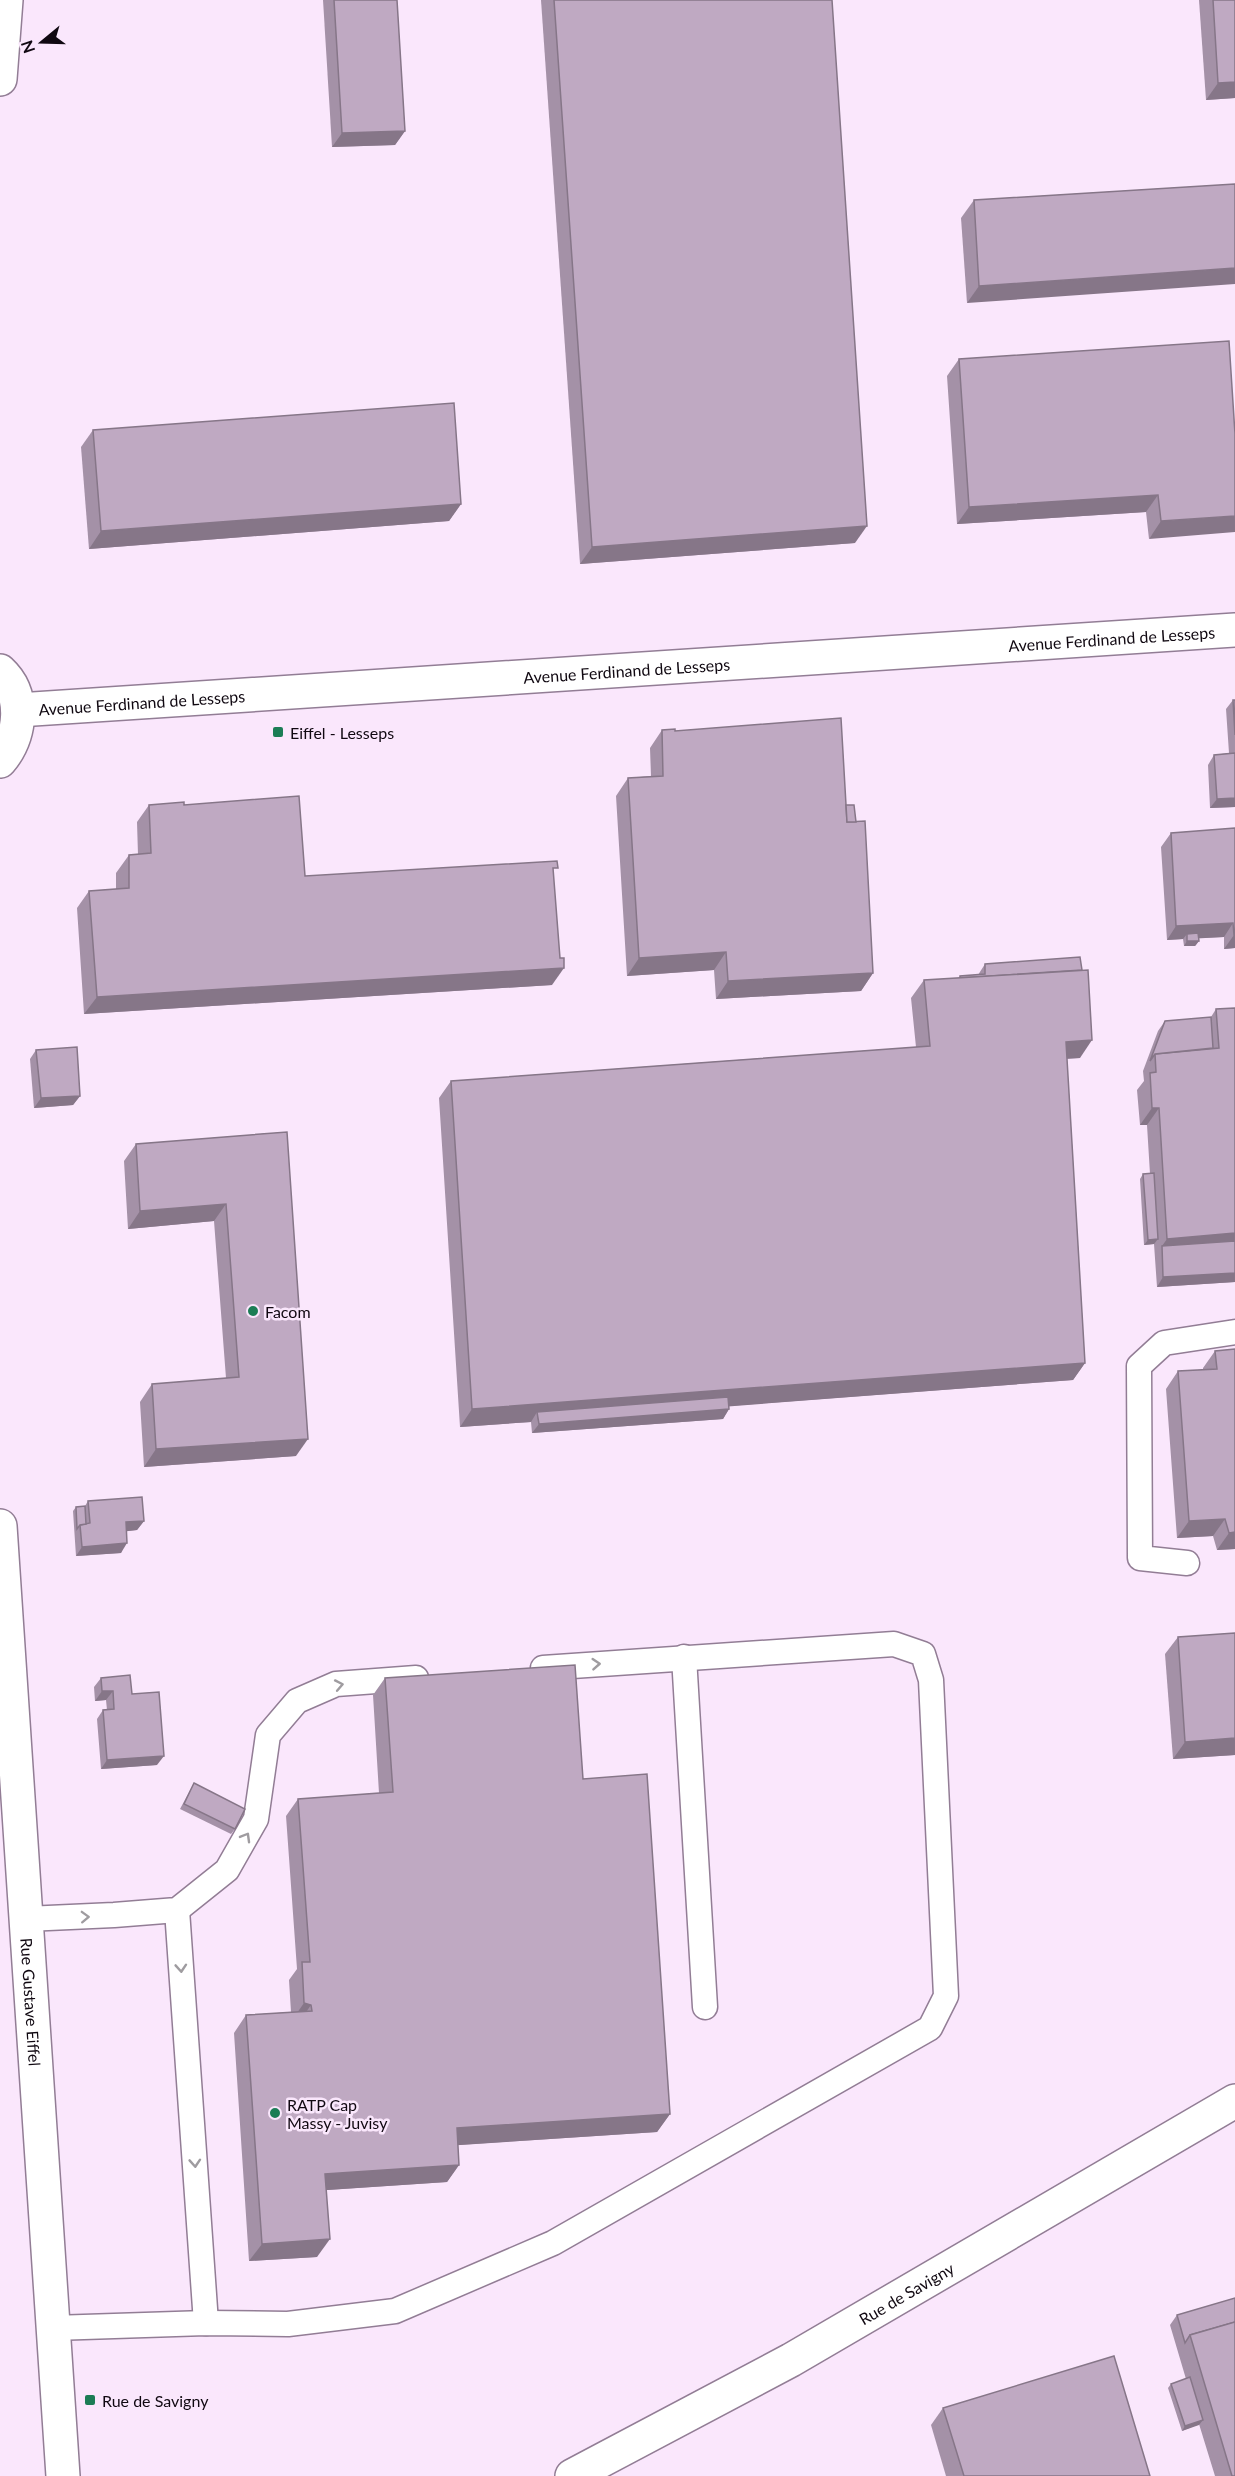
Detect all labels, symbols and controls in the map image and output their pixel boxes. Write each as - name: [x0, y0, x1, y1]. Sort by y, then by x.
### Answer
- north arrow: [12, 12, 72, 72]
- text: N: [16, 38, 38, 56]
- street label: Avenue Ferdinand de Lesseps: [1008, 622, 1216, 654]
- street label: Avenue Ferdinand de Lesseps: [523, 654, 731, 686]
- street label: Avenue Ferdinand de Lesseps: [38, 686, 246, 718]
- place label: Eiffel - Lesseps: [290, 723, 394, 742]
- marker: Eiffel - Lesseps: [271, 725, 285, 739]
- place label: Facom: [265, 1302, 311, 1321]
- marker: Facom: [246, 1304, 260, 1318]
- one-way arrow: [592, 1657, 601, 1670]
- one-way arrow: [334, 1679, 344, 1692]
- one-way arrow: [239, 1833, 250, 1843]
- one-way arrow: [80, 1910, 89, 1923]
- street label: Rue Gustave Eiffel: [18, 1937, 45, 2067]
- one-way arrow: [175, 1964, 188, 1973]
- place label: RATP Cap Massy - Juvisy: [287, 2095, 388, 2132]
- marker: RATP Cap Massy - Juvisy: [268, 2106, 282, 2120]
- one-way arrow: [188, 2158, 201, 2167]
- street label: Rue de Savigny: [855, 2257, 957, 2328]
- place label: Rue de Savigny: [102, 2391, 209, 2410]
- marker: Rue de Savigny: [83, 2393, 97, 2407]

